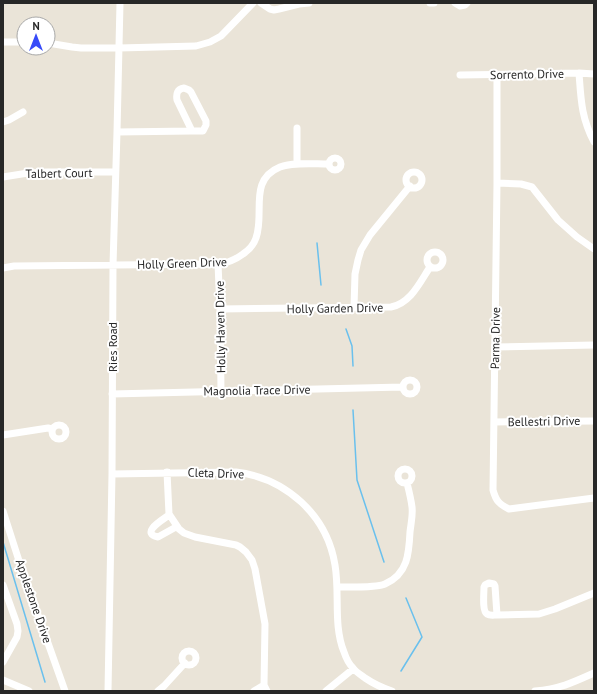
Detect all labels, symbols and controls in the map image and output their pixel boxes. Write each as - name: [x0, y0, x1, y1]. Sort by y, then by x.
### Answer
- north arrow: [16, 16, 56, 56]
- text: N: [32, 19, 40, 33]
- street label: Sorrento Drive: [490, 66, 564, 82]
- street label: Talbert Court: [25, 165, 93, 181]
- street label: Holly Green Drive: [137, 254, 227, 272]
- street label: Holly Haven Drive: [212, 281, 228, 373]
- street label: Holly Garden Drive: [287, 300, 383, 316]
- street label: Parma Drive: [487, 307, 503, 369]
- street label: Ries Road: [105, 322, 120, 372]
- street label: Magnolia Trace Drive: [203, 382, 311, 398]
- street label: Bellestri Drive: [508, 413, 580, 429]
- street label: Cleta Drive: [187, 465, 245, 481]
- street label: Applestone Drive: [13, 557, 55, 645]

